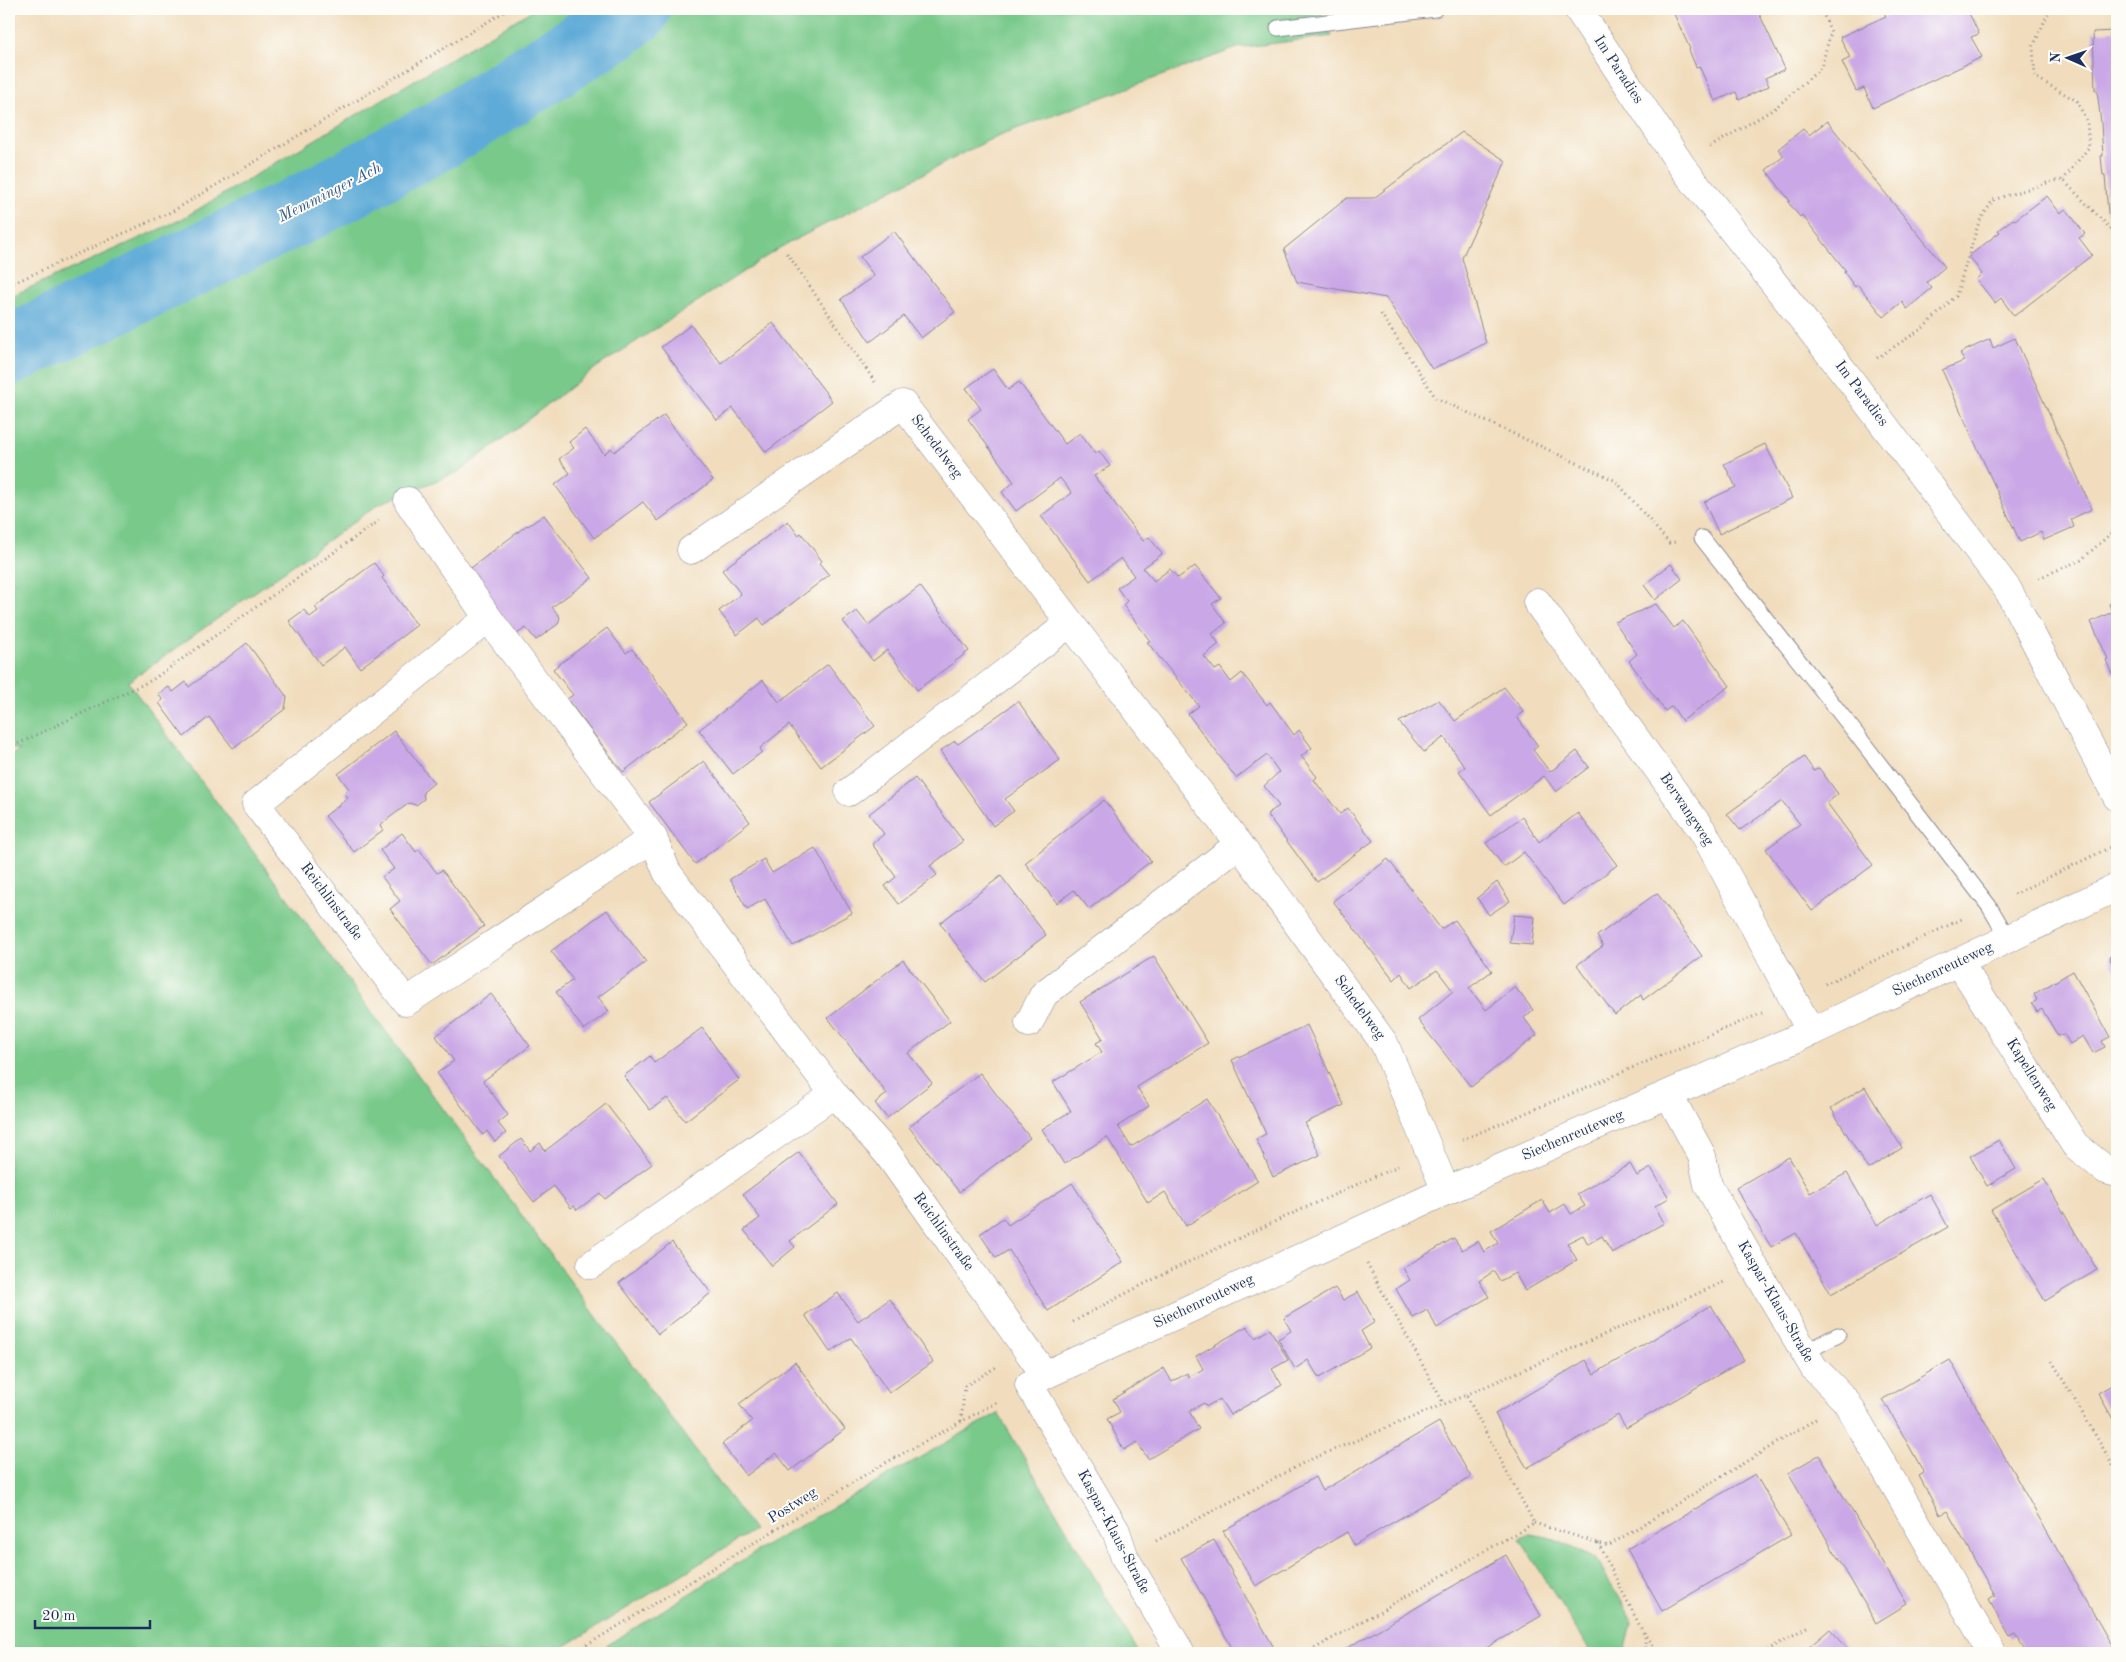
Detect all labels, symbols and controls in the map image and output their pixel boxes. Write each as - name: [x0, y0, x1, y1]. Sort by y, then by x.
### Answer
- north arrow: [2044, 32, 2094, 82]
- street label: Im Paradies: [1591, 33, 1645, 107]
- text: N: [2049, 52, 2063, 63]
- water label: Memminger Ach: [275, 160, 384, 226]
- street label: Im Paradies: [1832, 358, 1890, 430]
- street label: Schedelweg: [907, 412, 965, 482]
- street label: Berwangweg: [1656, 771, 1716, 849]
- street label: Reichlinstraße: [297, 860, 365, 944]
- street label: Siechenreuteweg: [1890, 940, 1996, 1000]
- street label: Schedelweg: [1331, 973, 1387, 1043]
- street label: Kapellenweg: [2003, 1036, 2059, 1114]
- street label: Siechenreuteweg: [1520, 1108, 1626, 1164]
- street label: Reichlinstraße: [910, 1190, 976, 1274]
- street label: Kaspar-Klaus-Straße: [1734, 1239, 1816, 1366]
- street label: Siechenreuteweg: [1151, 1272, 1257, 1332]
- street label: Kaspar-Klaus-Straße: [1074, 1468, 1152, 1596]
- street label: Postweg: [766, 1485, 820, 1527]
- scale bar: [35, 1597, 150, 1629]
- text: 20 m: [42, 1609, 76, 1624]

